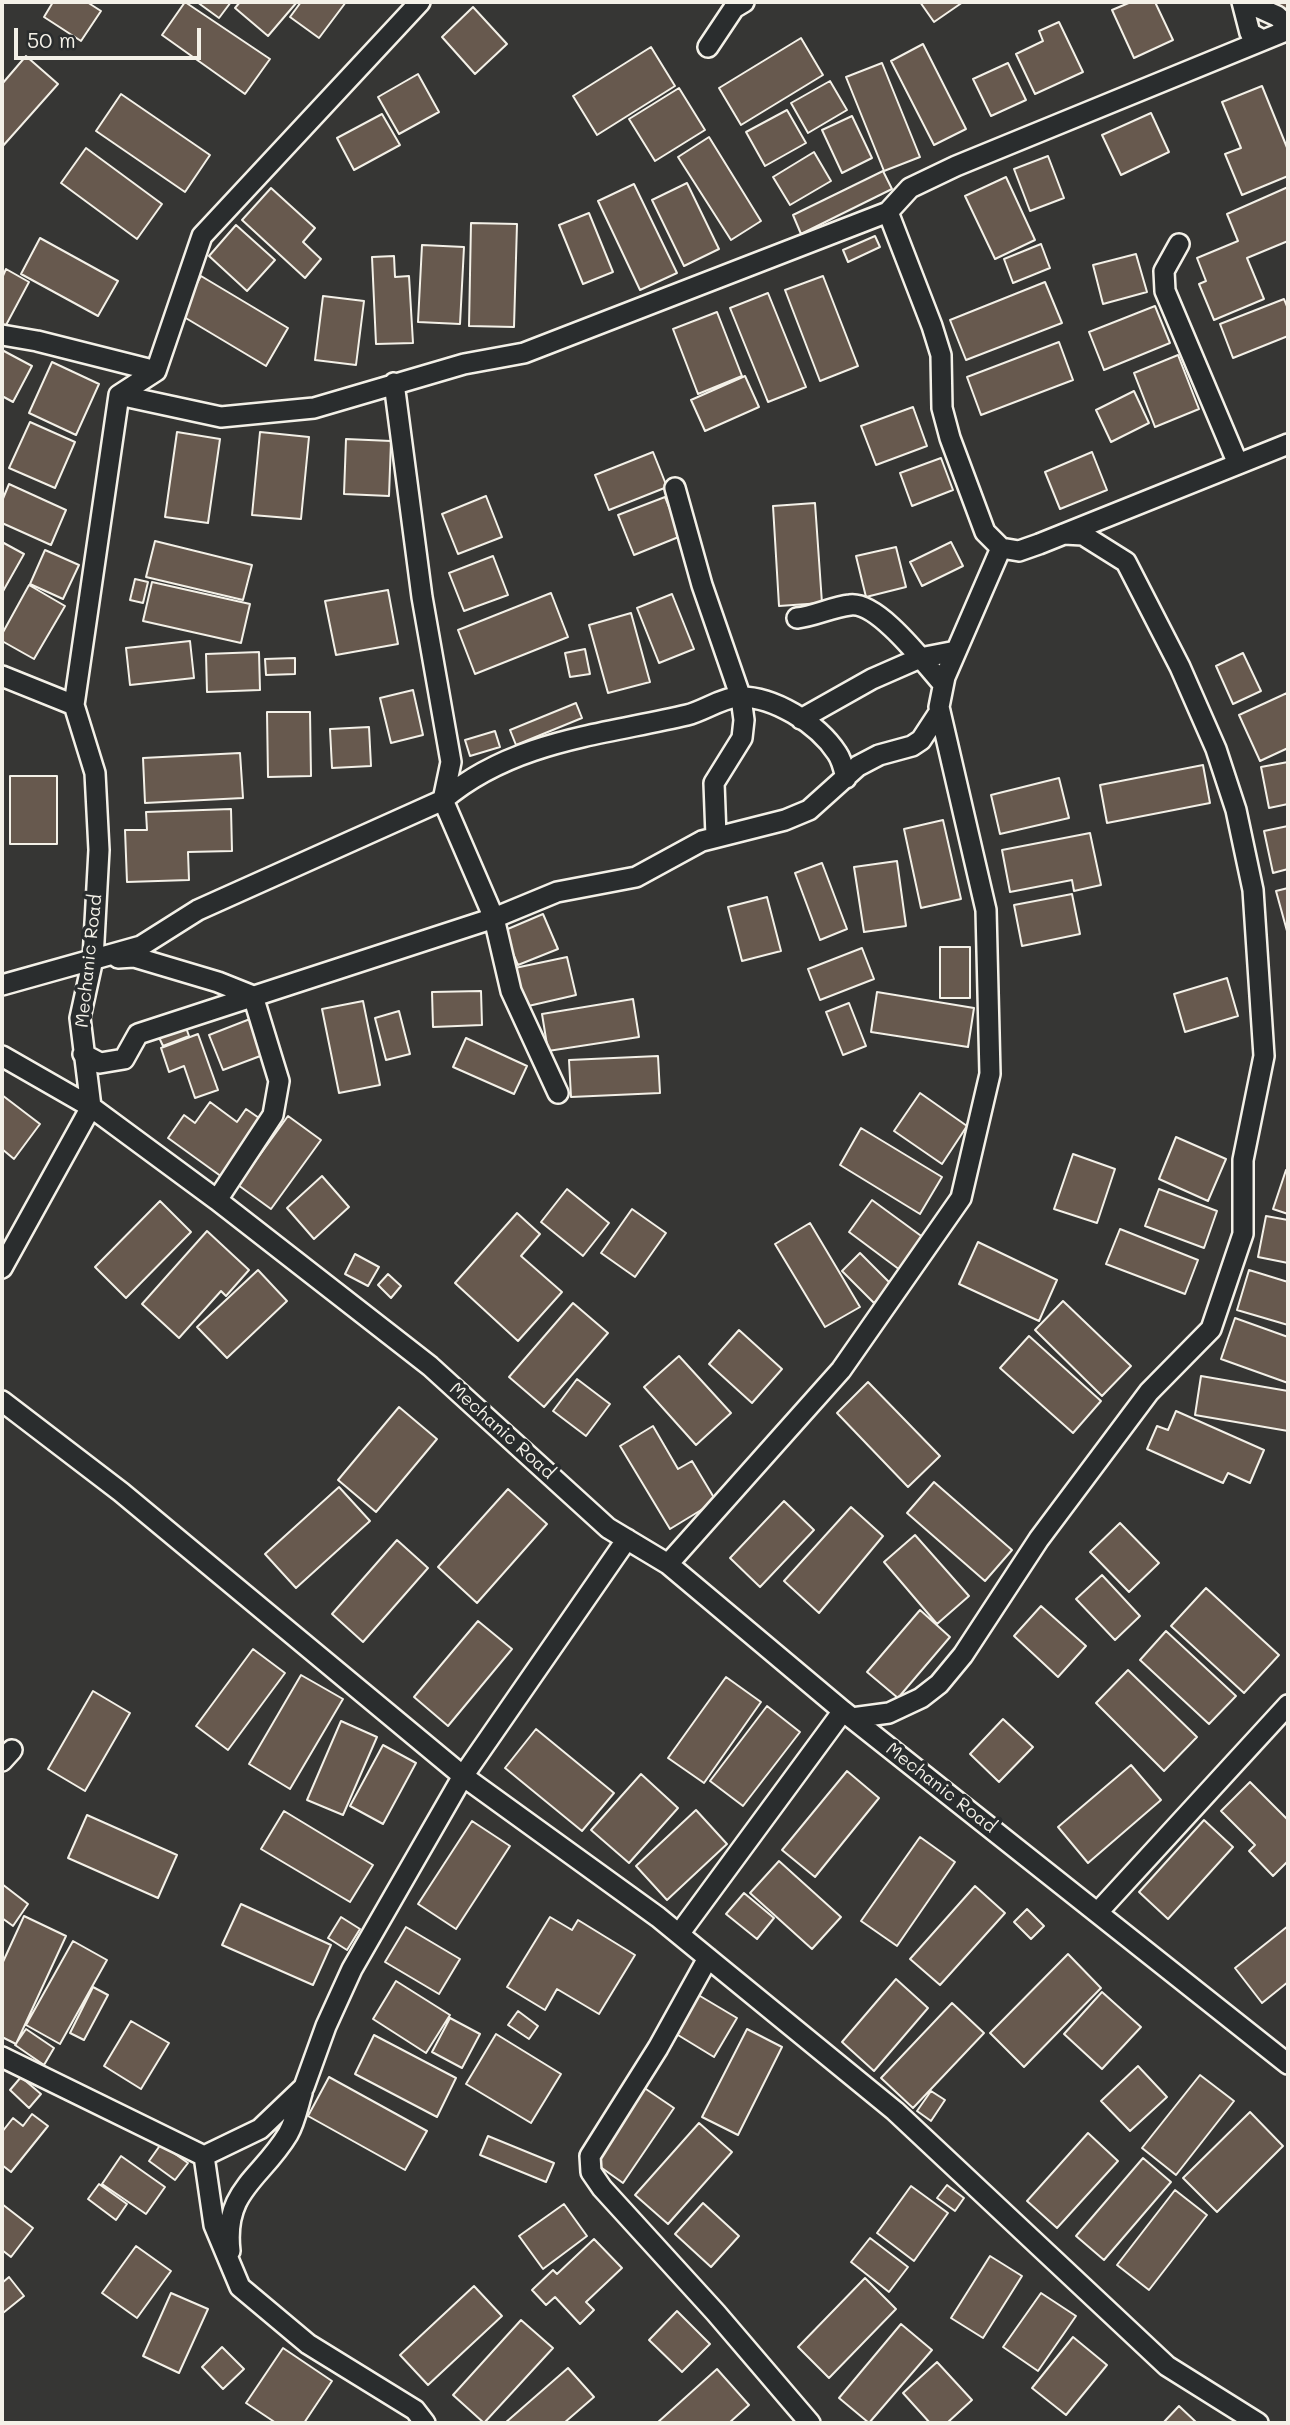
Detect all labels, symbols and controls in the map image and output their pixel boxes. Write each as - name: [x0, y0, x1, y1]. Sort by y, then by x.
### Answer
- scale bar: [18, 14, 205, 58]
- text: 50 m: [27, 26, 76, 53]
- street label: Mechanic Road: [71, 893, 107, 1029]
- street label: Mechanic Road: [445, 1378, 559, 1484]
- street label: Mechanic Road: [882, 1738, 1000, 1838]

